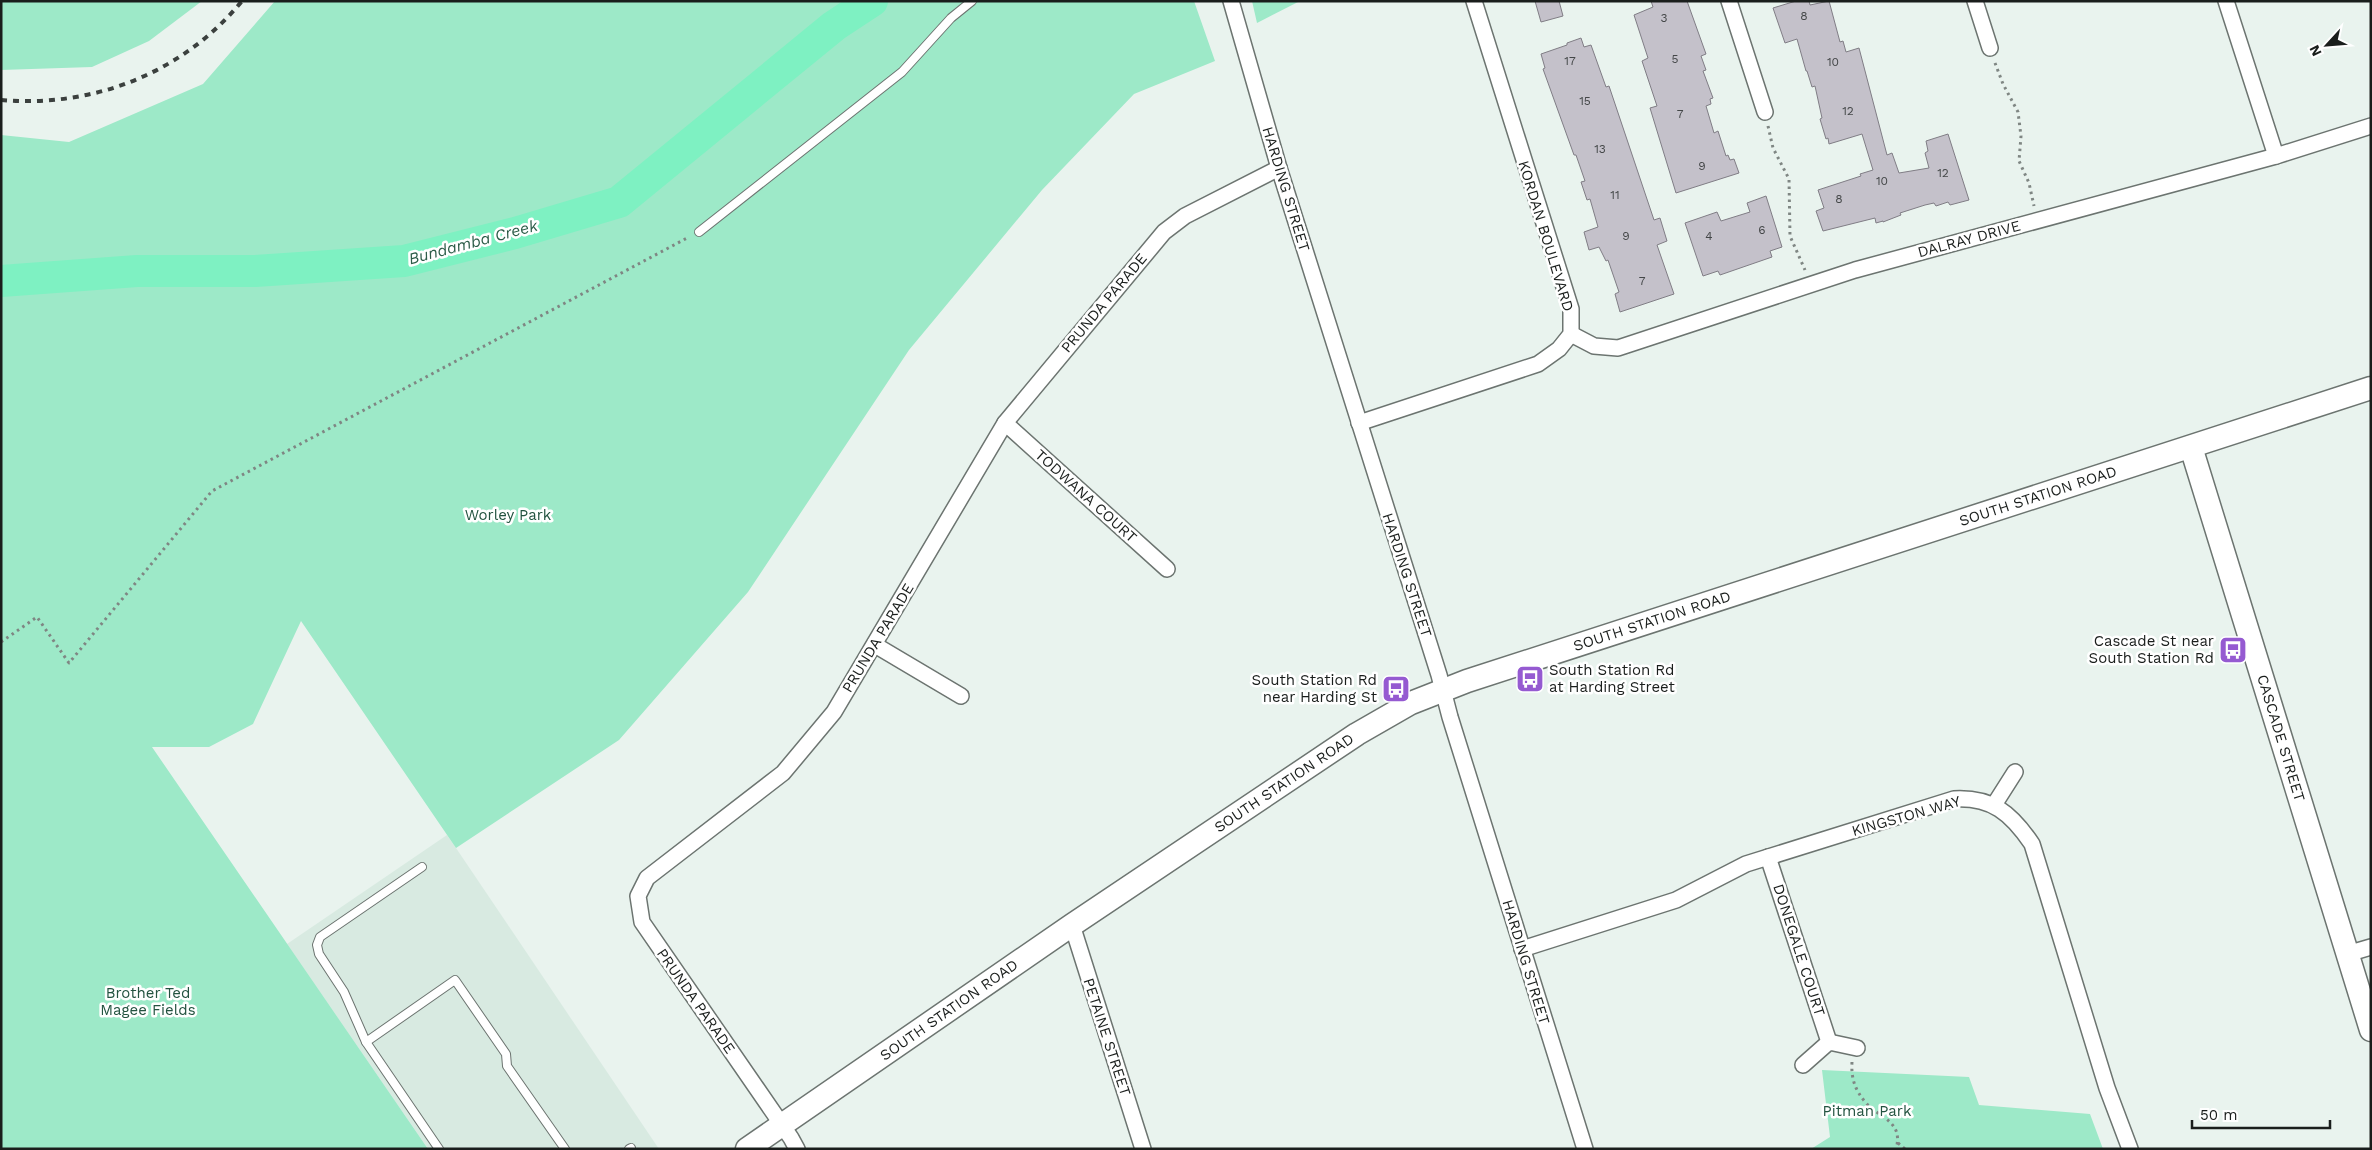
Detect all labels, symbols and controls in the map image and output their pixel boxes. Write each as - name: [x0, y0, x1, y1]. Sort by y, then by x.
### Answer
- house number: 8: [1800, 9, 1808, 23]
- house number: 3: [1661, 11, 1668, 25]
- north arrow: [2302, 20, 2352, 70]
- text: N: [2306, 43, 2325, 59]
- house number: 5: [1672, 52, 1679, 66]
- house number: 17: [1564, 54, 1576, 68]
- house number: 10: [1827, 55, 1839, 69]
- house number: 15: [1579, 94, 1591, 108]
- house number: 12: [1842, 104, 1854, 118]
- house number: 7: [1677, 107, 1684, 121]
- street label: HARDING STREET: [1258, 124, 1314, 254]
- house number: 13: [1594, 142, 1606, 156]
- street label: KORDAN BOULEVARD: [1514, 158, 1578, 314]
- house number: 9: [1698, 159, 1706, 173]
- house number: 12: [1937, 166, 1949, 180]
- house number: 10: [1876, 174, 1888, 188]
- house number: 11: [1610, 188, 1620, 202]
- house number: 8: [1835, 192, 1843, 206]
- water label: Bundamba Creek: [406, 215, 541, 268]
- street label: DALRAY DRIVE: [1916, 217, 2022, 261]
- house number: 6: [1758, 223, 1766, 237]
- house number: 9: [1622, 229, 1630, 243]
- house number: 4: [1705, 229, 1713, 243]
- street label: PRUNDA PARADE: [1057, 250, 1151, 356]
- house number: 7: [1639, 274, 1646, 288]
- street label: TODWANA COURT: [1031, 446, 1141, 546]
- street label: SOUTH STATION ROAD: [1957, 462, 2119, 530]
- park label: Worley Park: [465, 506, 552, 524]
- street label: HARDING STREET: [1378, 511, 1436, 639]
- street label: PRUNDA PARADE: [838, 580, 918, 696]
- street label: SOUTH STATION ROAD: [1571, 587, 1733, 655]
- place label: Cascade St near South Station Rd: [2089, 632, 2214, 667]
- bus stop icon: Cascade St near South Station Rd: [2218, 635, 2248, 665]
- place label: South Station Rd at Harding Street: [1549, 661, 1676, 696]
- bus stop icon: South Station Rd at Harding Street: [1515, 664, 1545, 694]
- place label: South Station Rd near Harding St: [1252, 671, 1378, 706]
- street label: CASCADE STREET: [2253, 672, 2309, 804]
- bus stop icon: South Station Rd near Harding St: [1381, 674, 1411, 704]
- street label: SOUTH STATION ROAD: [1211, 730, 1357, 836]
- street label: KINGSTON WAY: [1850, 792, 1963, 840]
- street label: DONEGALE COURT: [1769, 882, 1829, 1018]
- street label: HARDING STREET: [1498, 897, 1554, 1027]
- street label: PRUNDA PARADE: [653, 945, 739, 1057]
- street label: SOUTH STATION ROAD: [877, 955, 1021, 1065]
- street label: PETAINE STREET: [1079, 976, 1135, 1098]
- park label: Brother Ted Magee Fields: [100, 984, 196, 1019]
- scale bar: [2192, 1098, 2330, 1130]
- park label: Pitman Park: [1823, 1102, 1912, 1120]
- text: 50 m: [2200, 1106, 2237, 1124]

